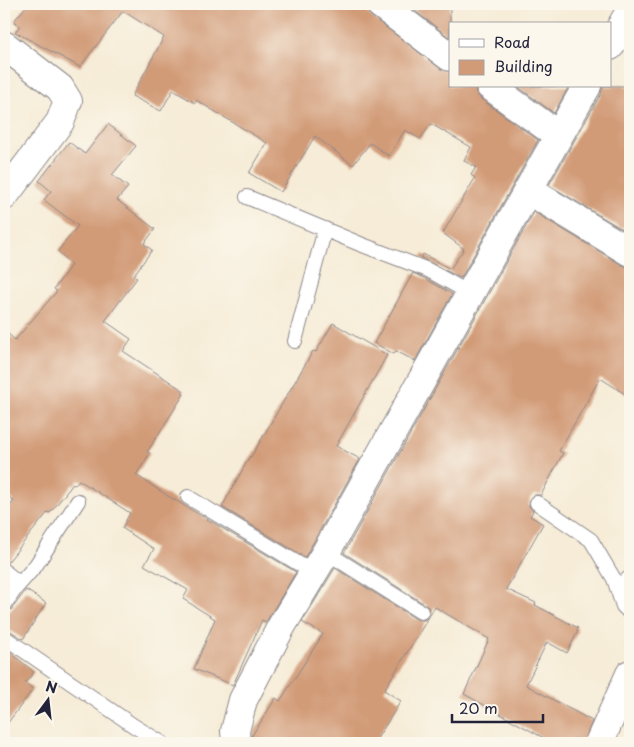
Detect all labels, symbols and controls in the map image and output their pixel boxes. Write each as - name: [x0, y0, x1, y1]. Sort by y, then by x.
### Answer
- legend: [449, 22, 612, 88]
- text: Road: [494, 30, 530, 53]
- text: Building: [494, 54, 553, 77]
- north arrow: [22, 674, 72, 724]
- text: N: [43, 675, 60, 699]
- scale bar: [452, 692, 543, 724]
- text: 20 m: [459, 696, 498, 719]

